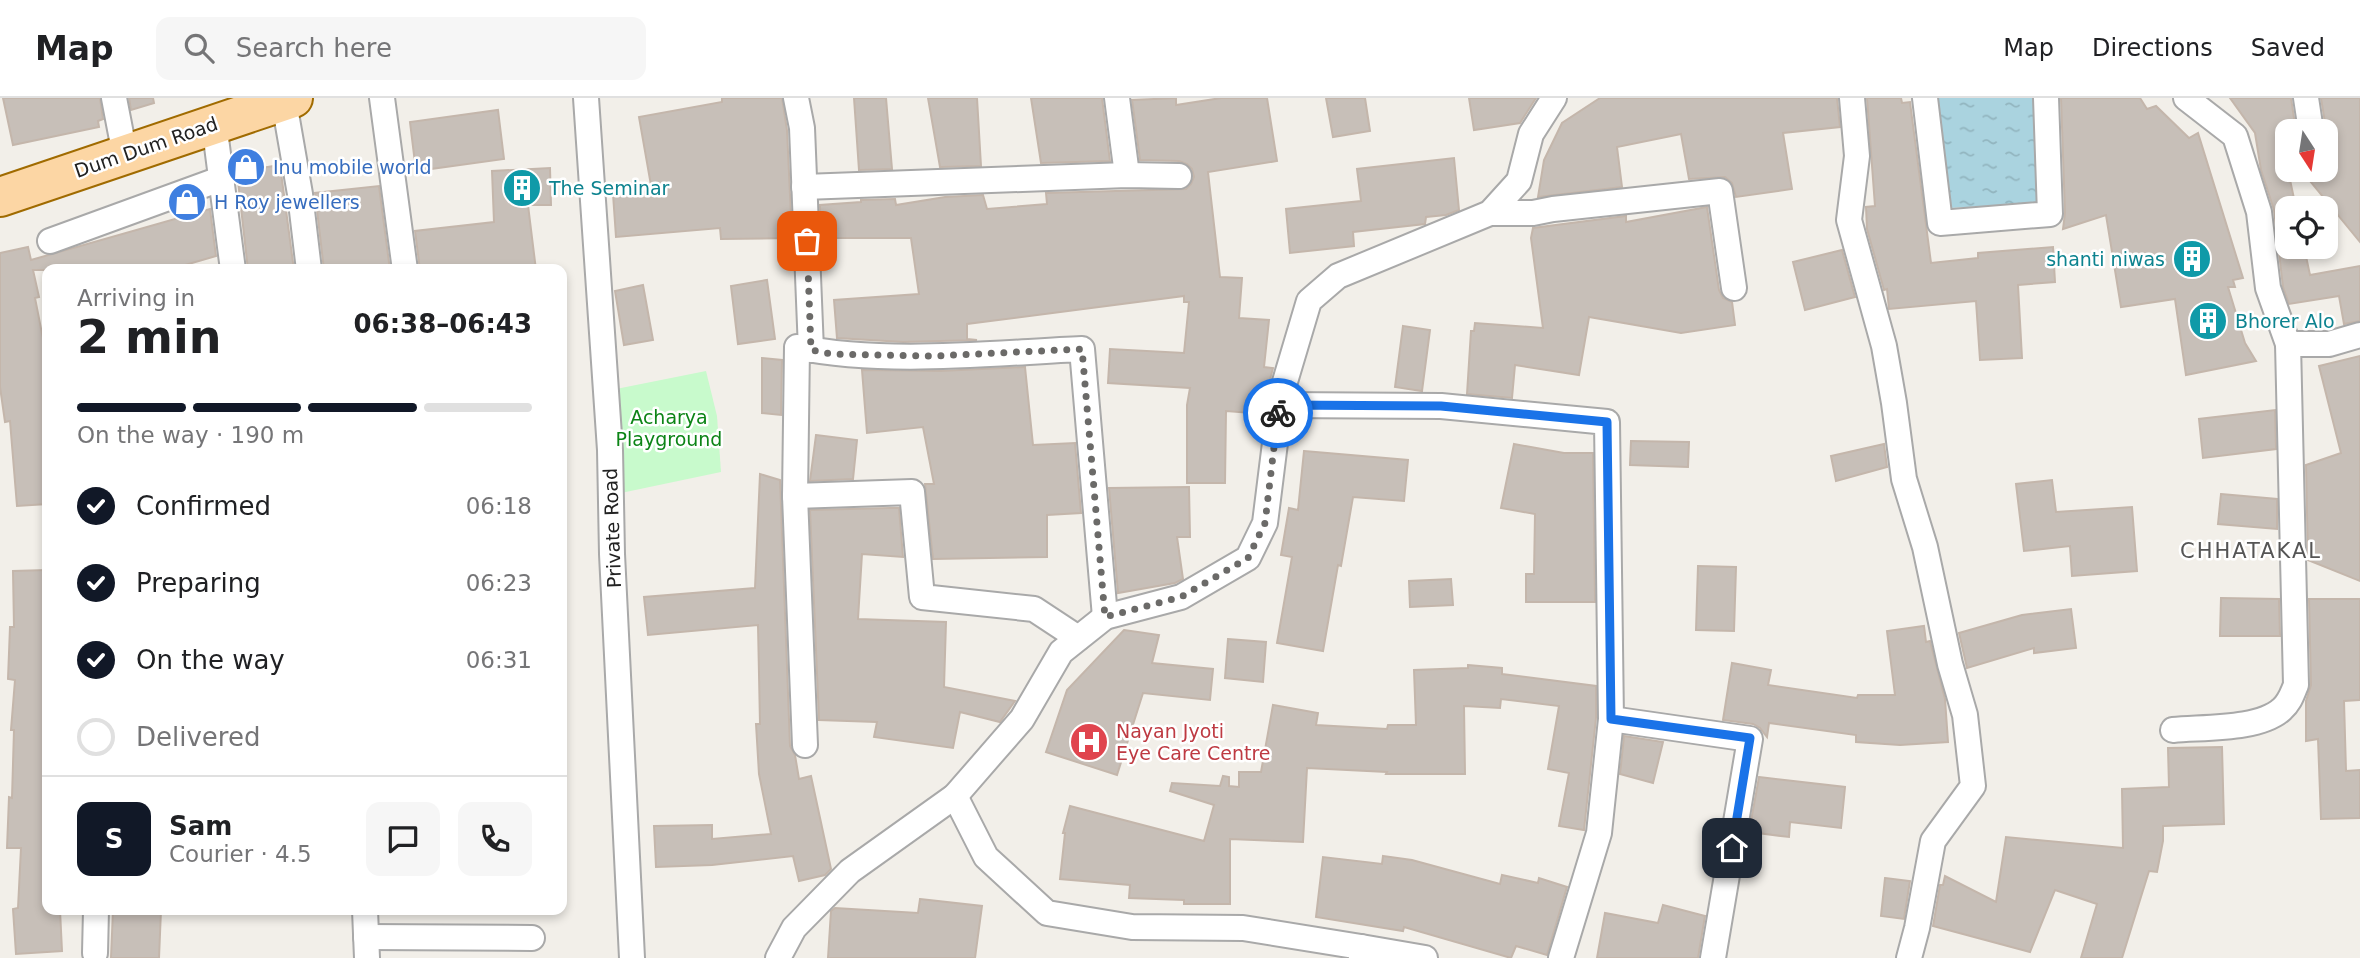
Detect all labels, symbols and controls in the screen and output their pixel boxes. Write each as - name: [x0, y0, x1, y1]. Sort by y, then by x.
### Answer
- search box: [156, 17, 646, 80]
- text: Map: [35, 29, 114, 68]
- icon: search: [180, 29, 218, 67]
- text: Search here: [236, 33, 392, 63]
- text: Map: [2003, 34, 2054, 62]
- text: Directions: [2092, 34, 2213, 62]
- text: Saved: [2251, 34, 2325, 62]
- street label: Dum Dum Road: [71, 112, 221, 182]
- north arrow: [2275, 119, 2338, 182]
- map controls: [2275, 119, 2338, 259]
- shop icon: Inu mobile world: [225, 146, 267, 188]
- place label: Inu mobile world: [273, 156, 432, 178]
- building icon: The Seminar: [501, 167, 543, 209]
- place label: The Seminar: [548, 177, 670, 199]
- shop icon: H Roy jewellers: [166, 181, 208, 223]
- place label: H Roy jewellers: [214, 191, 360, 213]
- button: locate: [2275, 196, 2338, 259]
- pin: [777, 211, 837, 271]
- icon: bag: [788, 222, 826, 260]
- building icon: shanti niwas: [2171, 238, 2213, 280]
- place label: shanti niwas: [2046, 248, 2165, 270]
- text: Arriving in: [77, 285, 195, 311]
- building icon: Bhorer Alo: [2187, 300, 2229, 342]
- text: 06:38–06:43: [353, 309, 532, 339]
- text: 2 min: [77, 310, 221, 364]
- place label: Bhorer Alo: [2235, 310, 2335, 332]
- courier: [1243, 378, 1313, 448]
- icon: bike: [1259, 394, 1297, 432]
- park label: Acharya Playground: [616, 406, 722, 450]
- text: On the way · 190 m: [77, 422, 304, 448]
- street label: Private Road: [599, 468, 625, 588]
- icon: check: [77, 487, 115, 525]
- text: Confirmed: [136, 491, 271, 521]
- text: 06:18: [466, 493, 532, 519]
- district label: CHHATAKAL: [2180, 539, 2322, 563]
- icon: check: [77, 564, 115, 602]
- text: Preparing: [136, 568, 261, 598]
- text: 06:23: [466, 570, 532, 596]
- icon: check: [77, 641, 115, 679]
- text: On the way: [136, 645, 285, 675]
- text: 06:31: [466, 647, 532, 673]
- place label: Nayan Jyoti Eye Care Centre: [1116, 720, 1271, 764]
- hospital icon: Nayan Jyoti Eye Care Centre: [1068, 721, 1110, 763]
- text: Delivered: [136, 722, 260, 752]
- button: chat: [366, 802, 440, 876]
- button: phone: [458, 802, 532, 876]
- text: Sam: [169, 811, 232, 841]
- pin: [1702, 818, 1762, 878]
- text: S: [105, 824, 123, 854]
- icon: home: [1713, 829, 1751, 867]
- text: Courier · 4.5: [169, 841, 312, 867]

